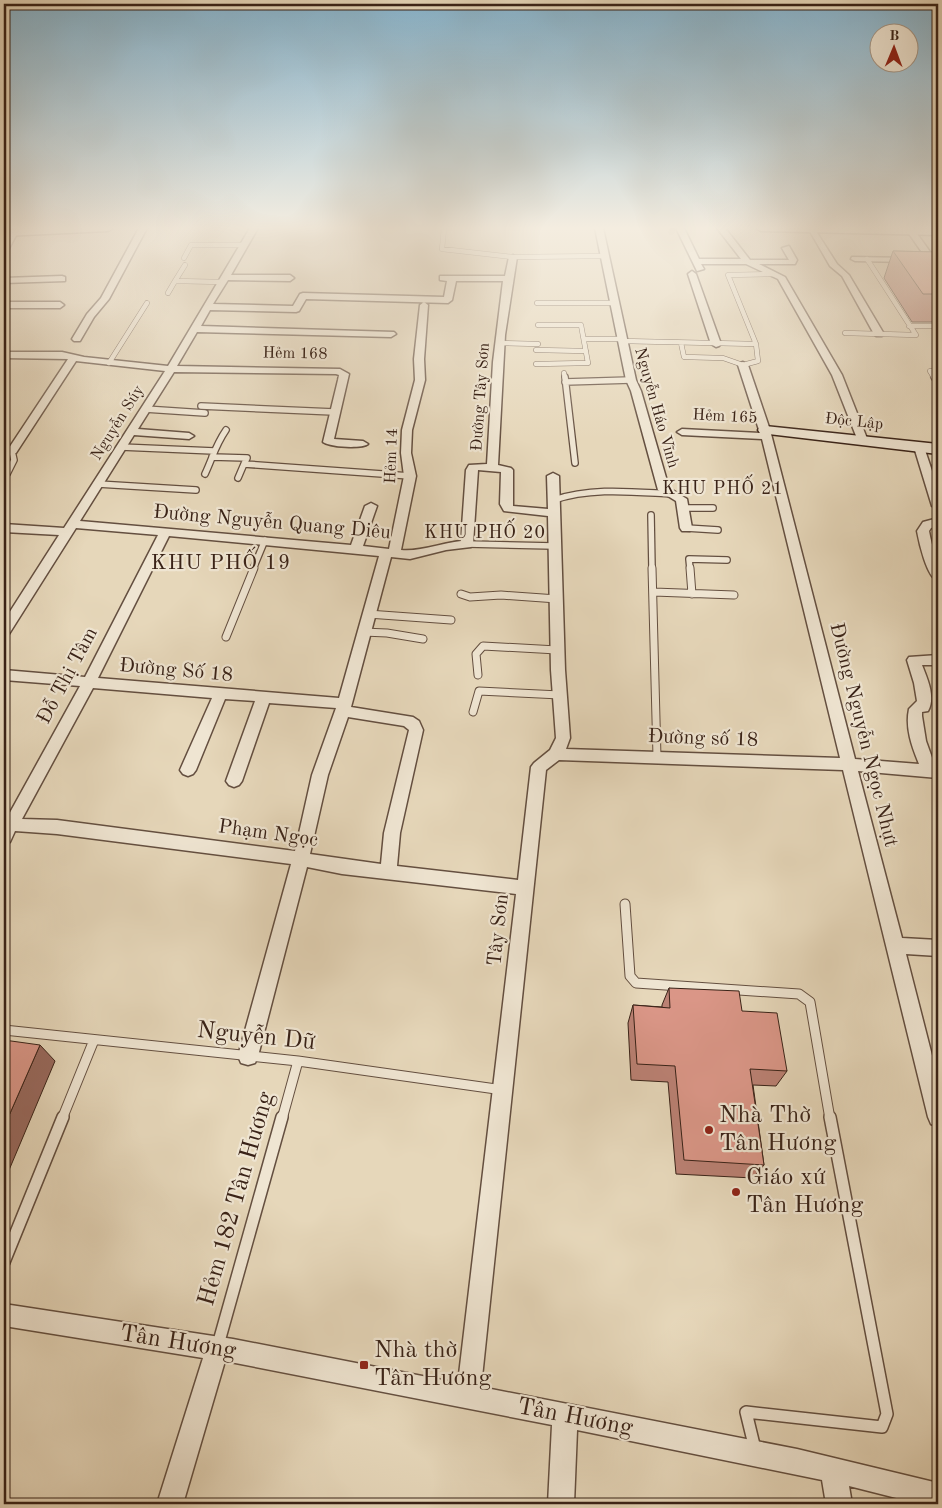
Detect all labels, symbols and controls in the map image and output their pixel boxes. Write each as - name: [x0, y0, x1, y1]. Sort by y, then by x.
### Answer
- north arrow: [870, 22, 920, 72]
- text: B: [889, 29, 899, 43]
- street label: Đường Tây Sơn: [469, 342, 493, 452]
- street label: Hẻm 168: [262, 345, 328, 363]
- street label: Nguyễn Háo Vĩnh: [631, 345, 684, 470]
- street label: Nguyễn Súy: [86, 381, 148, 463]
- street label: Hẻm 165: [692, 407, 758, 427]
- street label: Độc Lập: [824, 411, 884, 433]
- street label: Hẻm 14: [383, 428, 401, 484]
- district label: KHU PHỐ 21: [662, 474, 784, 498]
- street label: Đường Nguyễn Quang Diêu: [152, 502, 392, 543]
- district label: KHU PHỐ 20: [424, 518, 546, 542]
- district label: KHU PHỐ 19: [151, 546, 291, 574]
- street label: Đường Nguyễn Ngọc Nhựt: [825, 621, 902, 849]
- street label: Đỗ Thị Tâm: [33, 624, 102, 728]
- street label: Đường Số 18: [118, 656, 234, 686]
- street label: Đường số 18: [647, 727, 759, 751]
- street label: Phạm Ngọc: [217, 817, 320, 851]
- street label: Tây Sơn: [485, 893, 513, 967]
- street label: Nguyễn Dữ: [196, 1017, 317, 1055]
- street label: Hẻm 182 Tân Hương: [195, 1089, 279, 1309]
- place label: Nhà Thờ Tân Hương: [719, 1104, 836, 1156]
- marker: Nhà Thờ Tân Hương: [703, 1124, 715, 1136]
- place label: Giáo xứ Tân Hương: [746, 1166, 863, 1218]
- marker: Giáo xứ Tân Hương: [730, 1186, 742, 1198]
- street label: Tân Hương: [118, 1322, 238, 1364]
- place label: Nhà thờ Tân Hương: [374, 1339, 491, 1391]
- marker: Nhà thờ Tân Hương: [358, 1359, 370, 1371]
- street label: Tân Hương: [515, 1395, 635, 1441]

